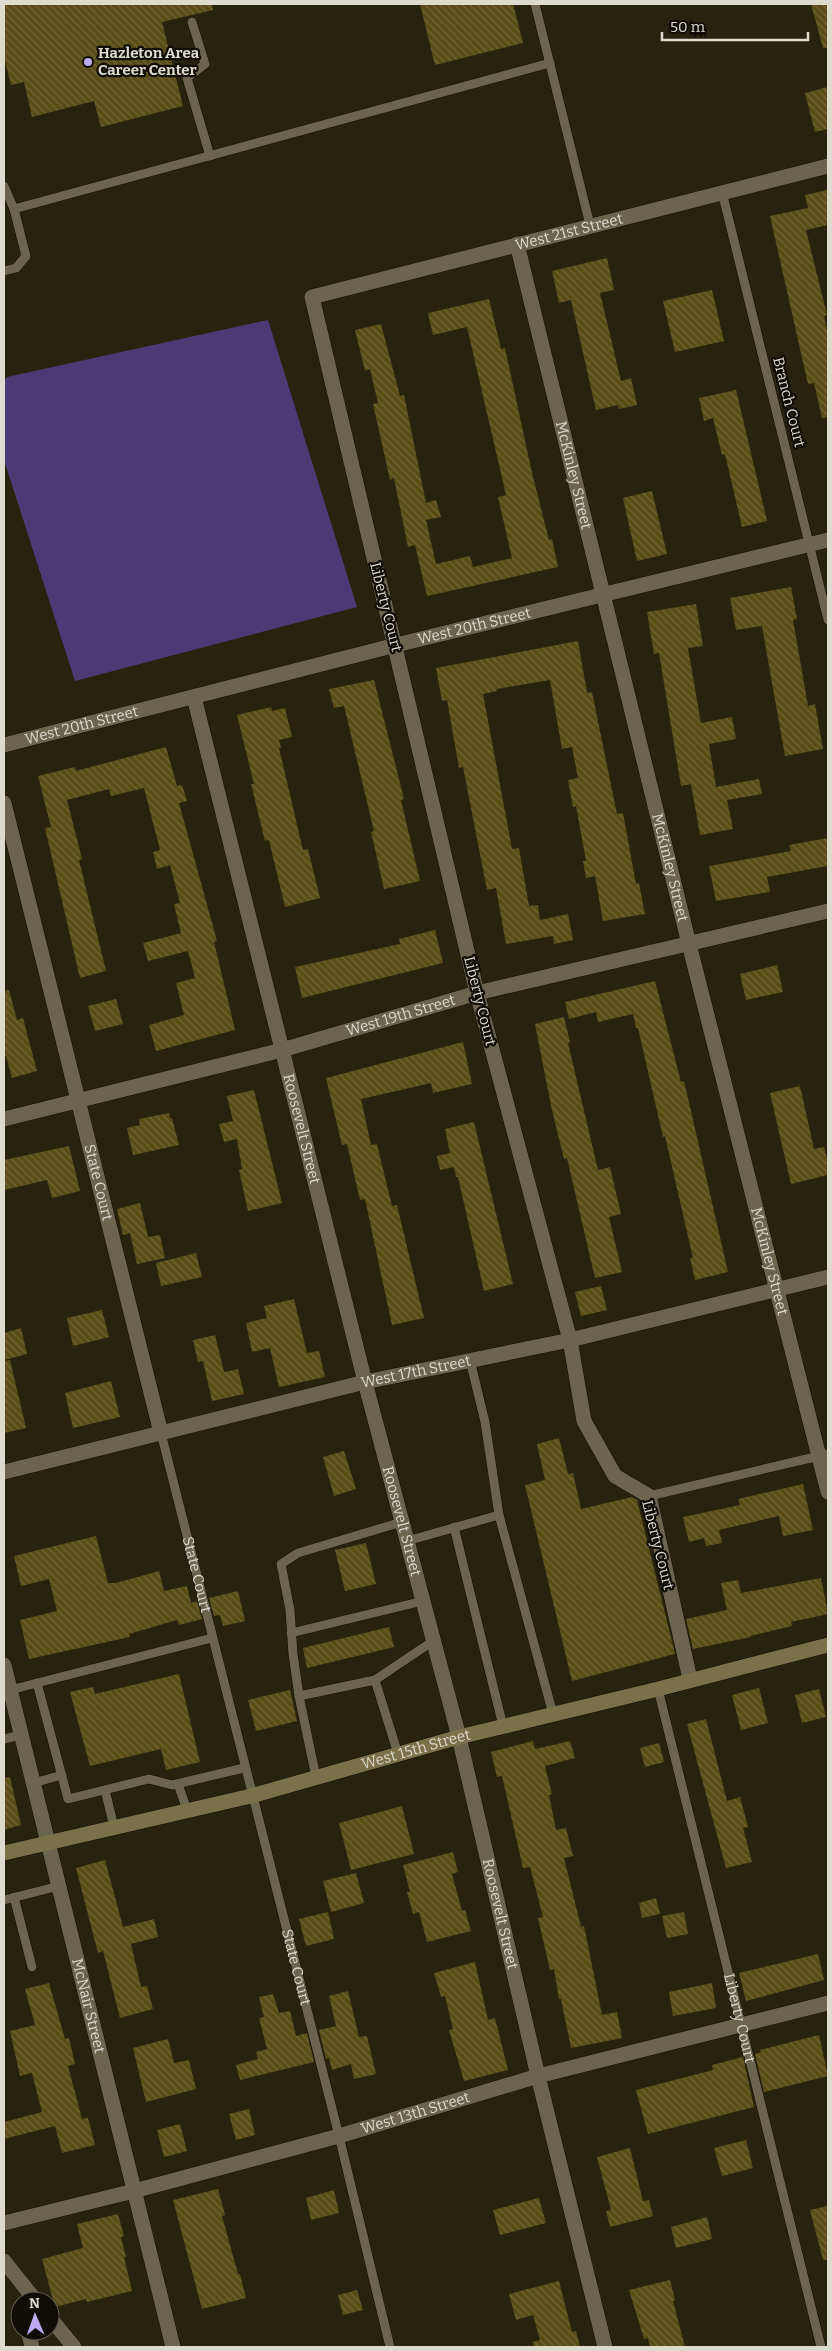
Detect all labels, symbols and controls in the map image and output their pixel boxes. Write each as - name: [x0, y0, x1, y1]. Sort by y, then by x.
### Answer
- scale bar: [662, 10, 808, 42]
- text: 50 m: [670, 18, 706, 36]
- place label: Hazleton Area Career Center: [98, 44, 200, 79]
- marker: Hazleton Area Career Center: [82, 56, 94, 68]
- street label: West 21st Street: [513, 209, 625, 254]
- street label: Branch Court: [769, 355, 809, 449]
- street label: McKinley Street: [552, 419, 596, 532]
- street label: Liberty Court: [366, 560, 406, 654]
- street label: West 20th Street: [416, 603, 533, 648]
- street label: West 20th Street: [23, 702, 140, 748]
- street label: McKinley Street: [648, 812, 692, 924]
- street label: Liberty Court: [460, 954, 500, 1048]
- street label: West 19th Street: [344, 991, 458, 1040]
- street label: Roosevelt Street: [279, 1072, 324, 1186]
- street label: State Court: [80, 1142, 117, 1223]
- street label: McKinley Street: [747, 1205, 792, 1318]
- street label: West 17th Street: [359, 1351, 473, 1392]
- street label: Roosevelt Street: [379, 1464, 425, 1579]
- street label: Liberty Court: [638, 1498, 678, 1592]
- street label: State Court: [179, 1534, 215, 1615]
- street label: West 15th Street: [360, 1725, 473, 1773]
- street label: Roosevelt Street: [479, 1857, 522, 1972]
- street label: State Court: [278, 1927, 315, 2008]
- street label: McNair Street: [68, 1956, 109, 2056]
- street label: Liberty Court: [720, 1971, 759, 2065]
- street label: West 13th Street: [359, 2088, 473, 2138]
- north arrow: [10, 2291, 60, 2341]
- text: N: [29, 2295, 40, 2312]

